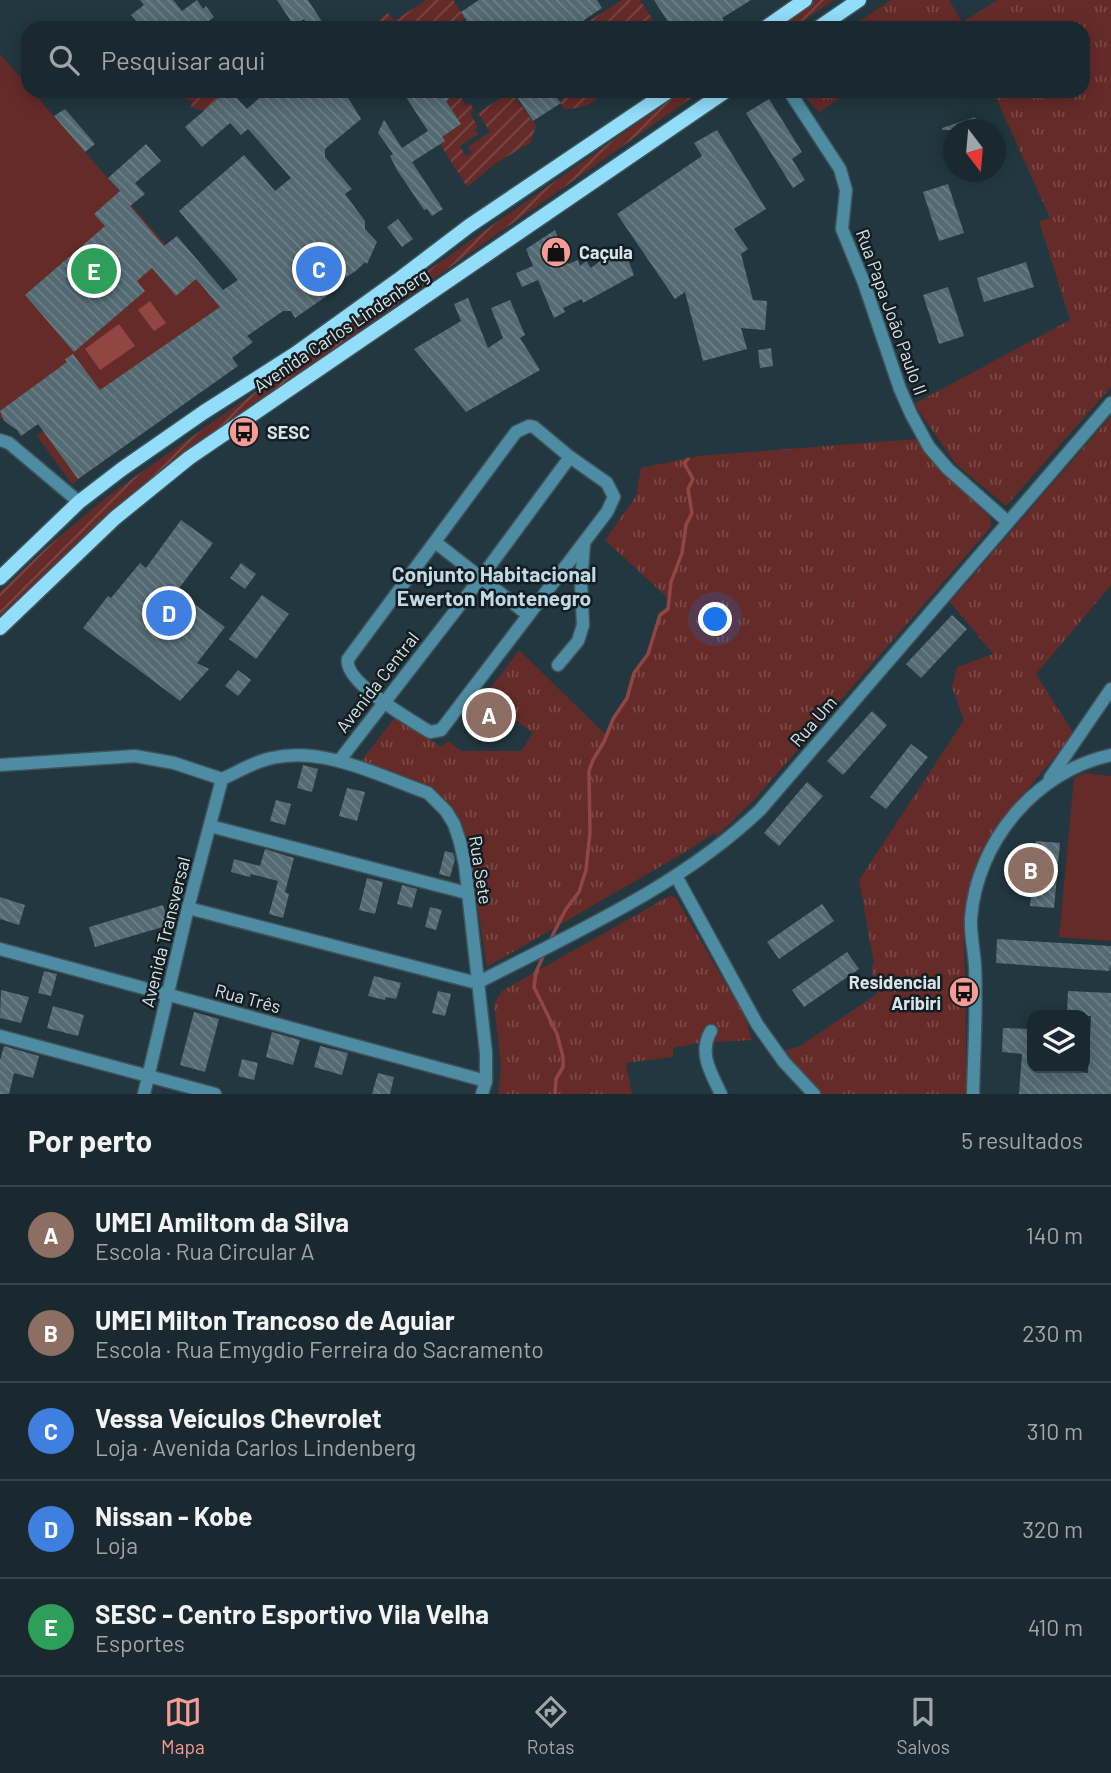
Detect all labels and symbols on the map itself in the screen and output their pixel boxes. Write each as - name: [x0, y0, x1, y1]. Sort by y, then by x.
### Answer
- north arrow: [943, 119, 1006, 182]
- street label: Rua Papa João Paulo II: [852, 226, 932, 398]
- shop icon: Caçula: [539, 235, 573, 269]
- place label: Caçula: [579, 241, 633, 263]
- pin: C: [296, 243, 342, 295]
- pin: E: [71, 245, 117, 297]
- street label: Avenida Carlos Lindenberg: [249, 263, 433, 397]
- bus stop icon: SESC: [227, 415, 261, 449]
- place label: SESC: [267, 421, 310, 443]
- district label: Conjunto Habitacional Ewerton Montenegro: [392, 561, 596, 610]
- pin: D: [146, 587, 192, 639]
- your location: [698, 602, 732, 636]
- street label: Avenida Central: [331, 627, 423, 737]
- pin: A: [466, 689, 512, 741]
- street label: Rua Um: [785, 691, 841, 751]
- street label: Rua Sete: [465, 834, 497, 906]
- pin: B: [1008, 844, 1054, 896]
- street label: Avenida Transversal: [136, 854, 194, 1010]
- place label: Residencial Aribiri: [849, 971, 941, 1014]
- bus stop icon: Residencial Aribiri: [947, 975, 981, 1009]
- street label: Rua Três: [213, 979, 283, 1017]

